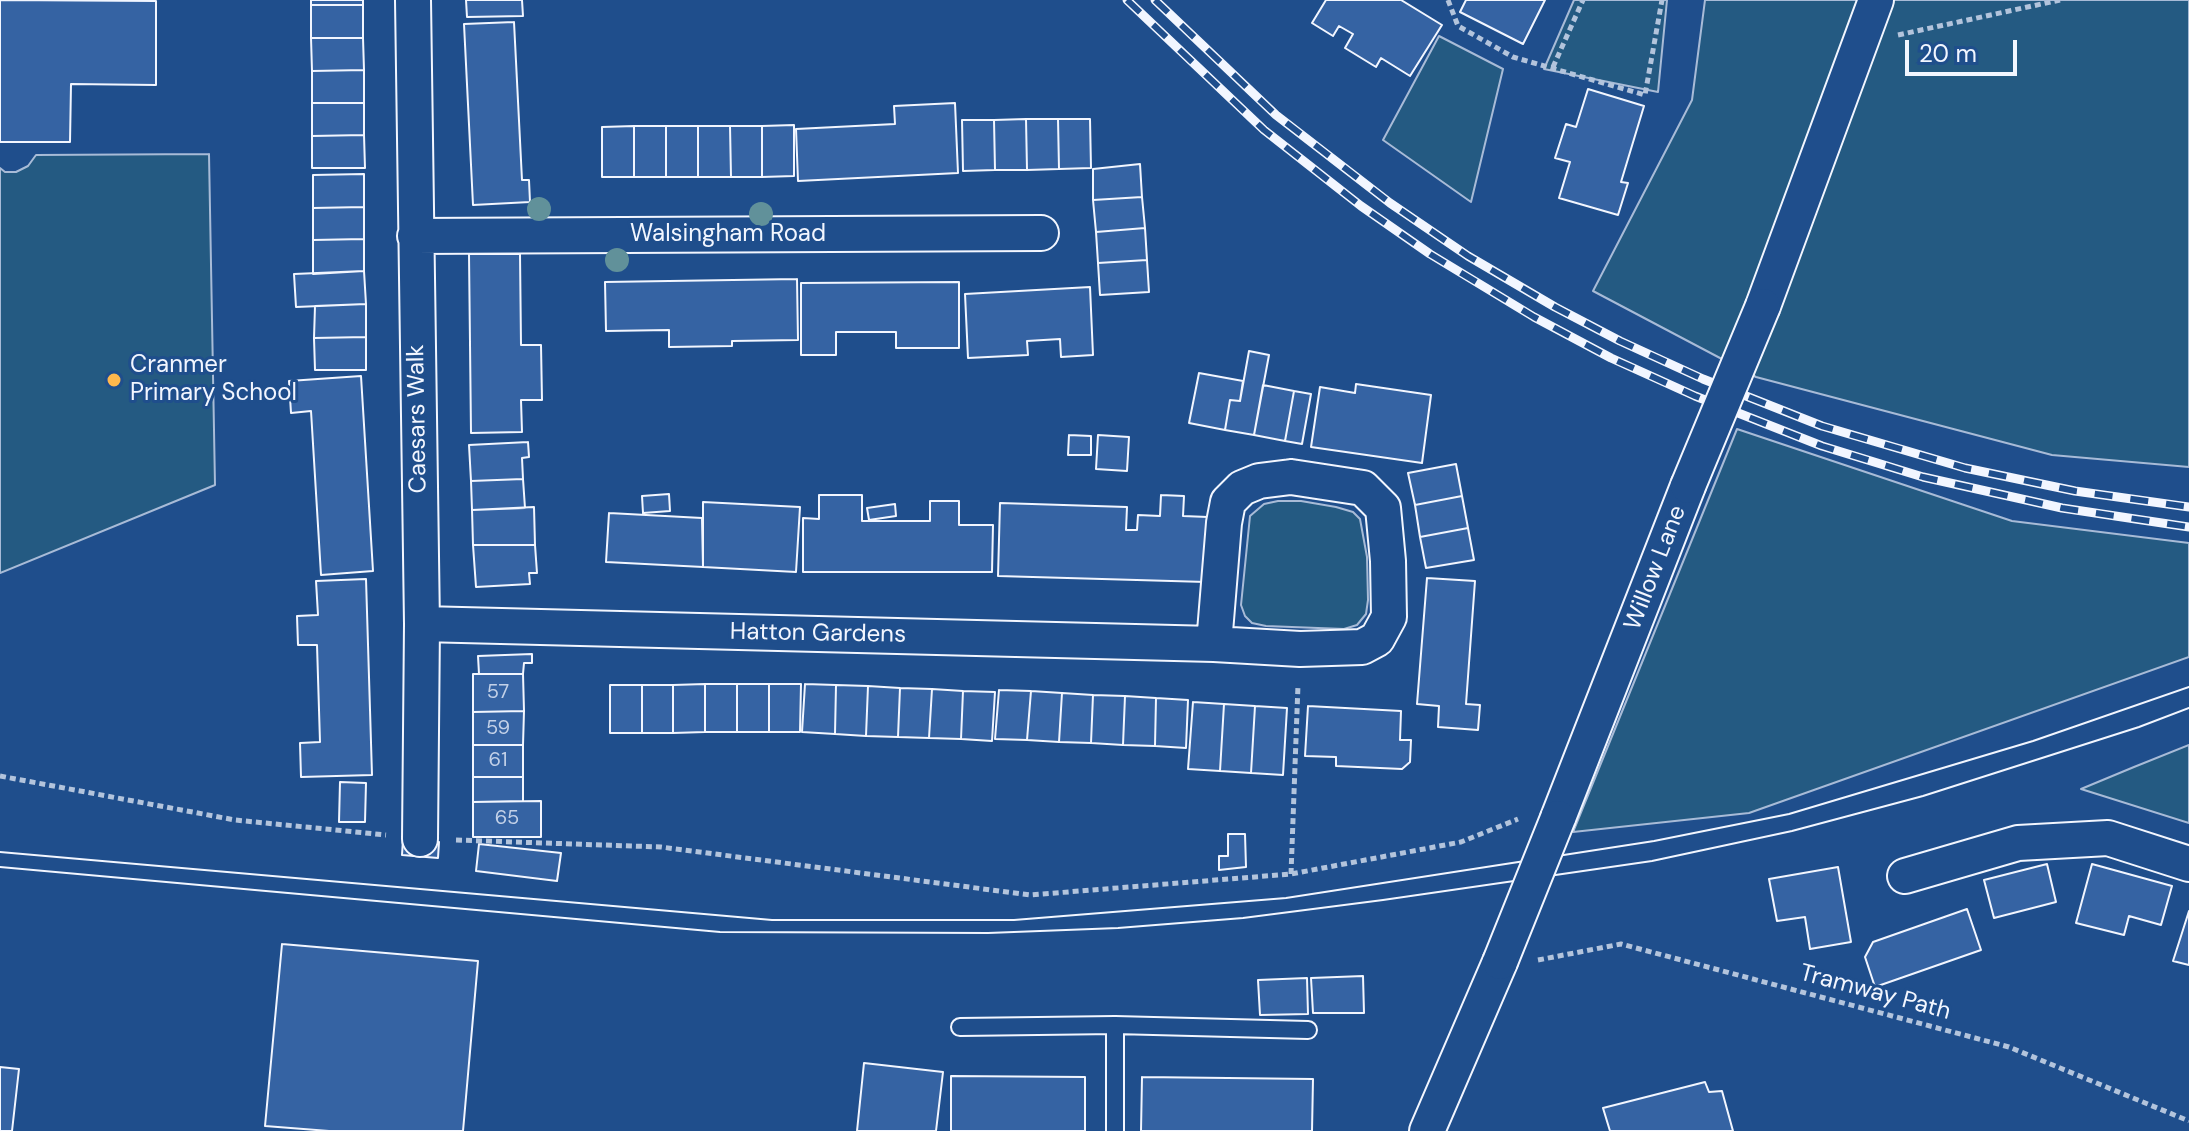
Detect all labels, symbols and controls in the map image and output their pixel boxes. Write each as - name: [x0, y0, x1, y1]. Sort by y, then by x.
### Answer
- scale bar: [1909, 24, 2021, 74]
- text: 20 m: [1919, 38, 1977, 69]
- street label: Walsingham Road: [630, 221, 826, 249]
- street label: Caesars Walk: [402, 344, 434, 494]
- place label: Cranmer Primary School: [130, 352, 297, 408]
- marker: Cranmer Primary School: [105, 371, 123, 389]
- street label: Willow Lane: [1619, 502, 1693, 634]
- street label: Hatton Gardens: [730, 618, 906, 650]
- house number: 57: [487, 681, 509, 705]
- house number: 59: [486, 717, 510, 741]
- house number: 61: [489, 749, 507, 773]
- house number: 65: [495, 807, 519, 831]
- street label: Tramway Path: [1796, 959, 1954, 1027]

